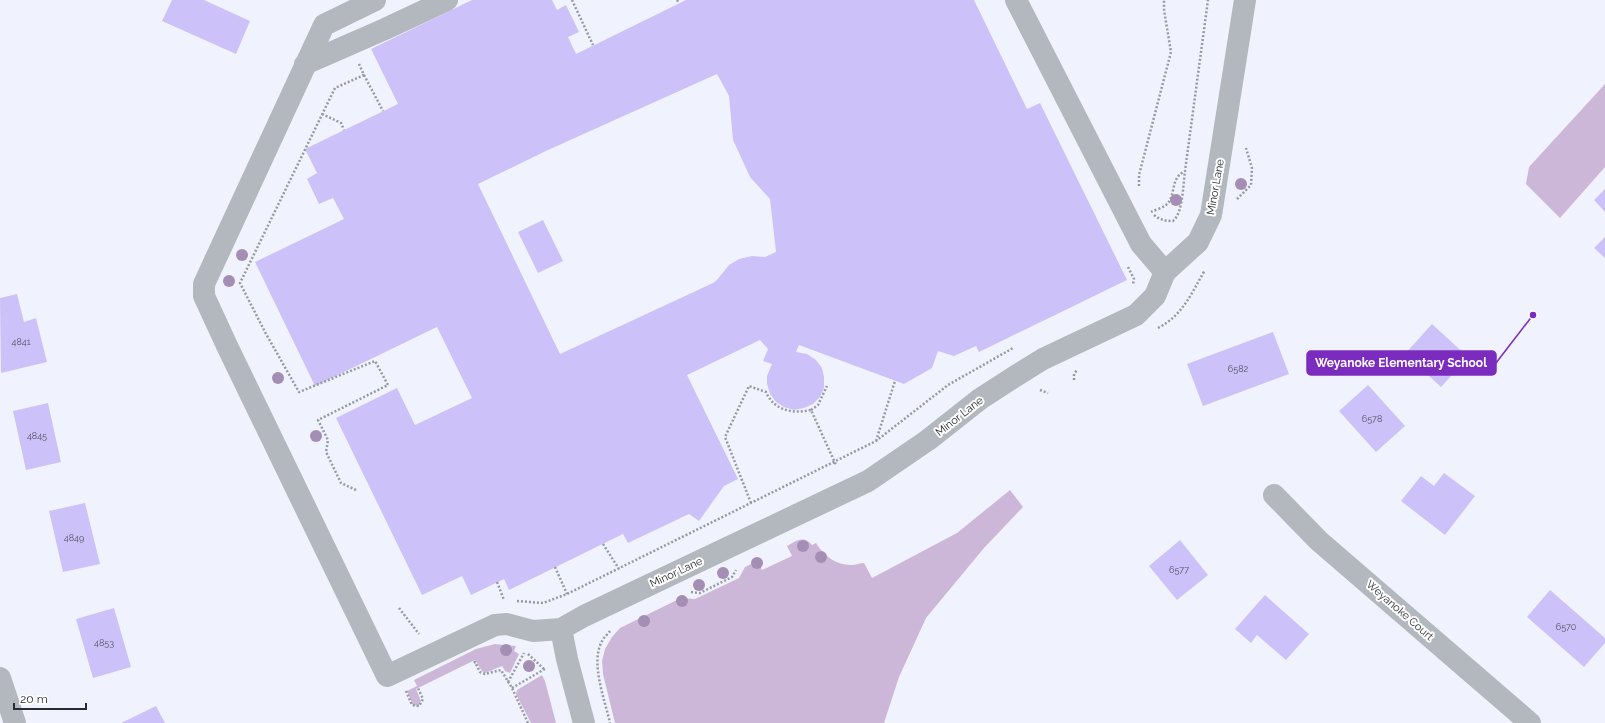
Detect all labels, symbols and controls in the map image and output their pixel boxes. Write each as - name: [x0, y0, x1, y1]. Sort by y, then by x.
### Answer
- street label: Minor Lane: [1204, 158, 1227, 216]
- house number: 4841: [11, 337, 31, 347]
- callout: Weyanoke Elementary School: [1307, 351, 1496, 375]
- text: Weyanoke Elementary School: [1315, 356, 1487, 370]
- house number: 6582: [1228, 364, 1248, 374]
- street label: Minor Lane: [933, 393, 986, 439]
- house number: 6578: [1362, 414, 1382, 424]
- house number: 4845: [27, 431, 47, 441]
- house number: 4849: [64, 533, 84, 543]
- street label: Minor Lane: [648, 554, 705, 590]
- house number: 6577: [1169, 565, 1189, 575]
- street label: Weyanoke Court: [1363, 578, 1436, 643]
- house number: 6570: [1556, 622, 1577, 632]
- house number: 4853: [94, 638, 114, 648]
- scale bar: [14, 685, 86, 711]
- text: 20 m: [20, 692, 48, 706]

